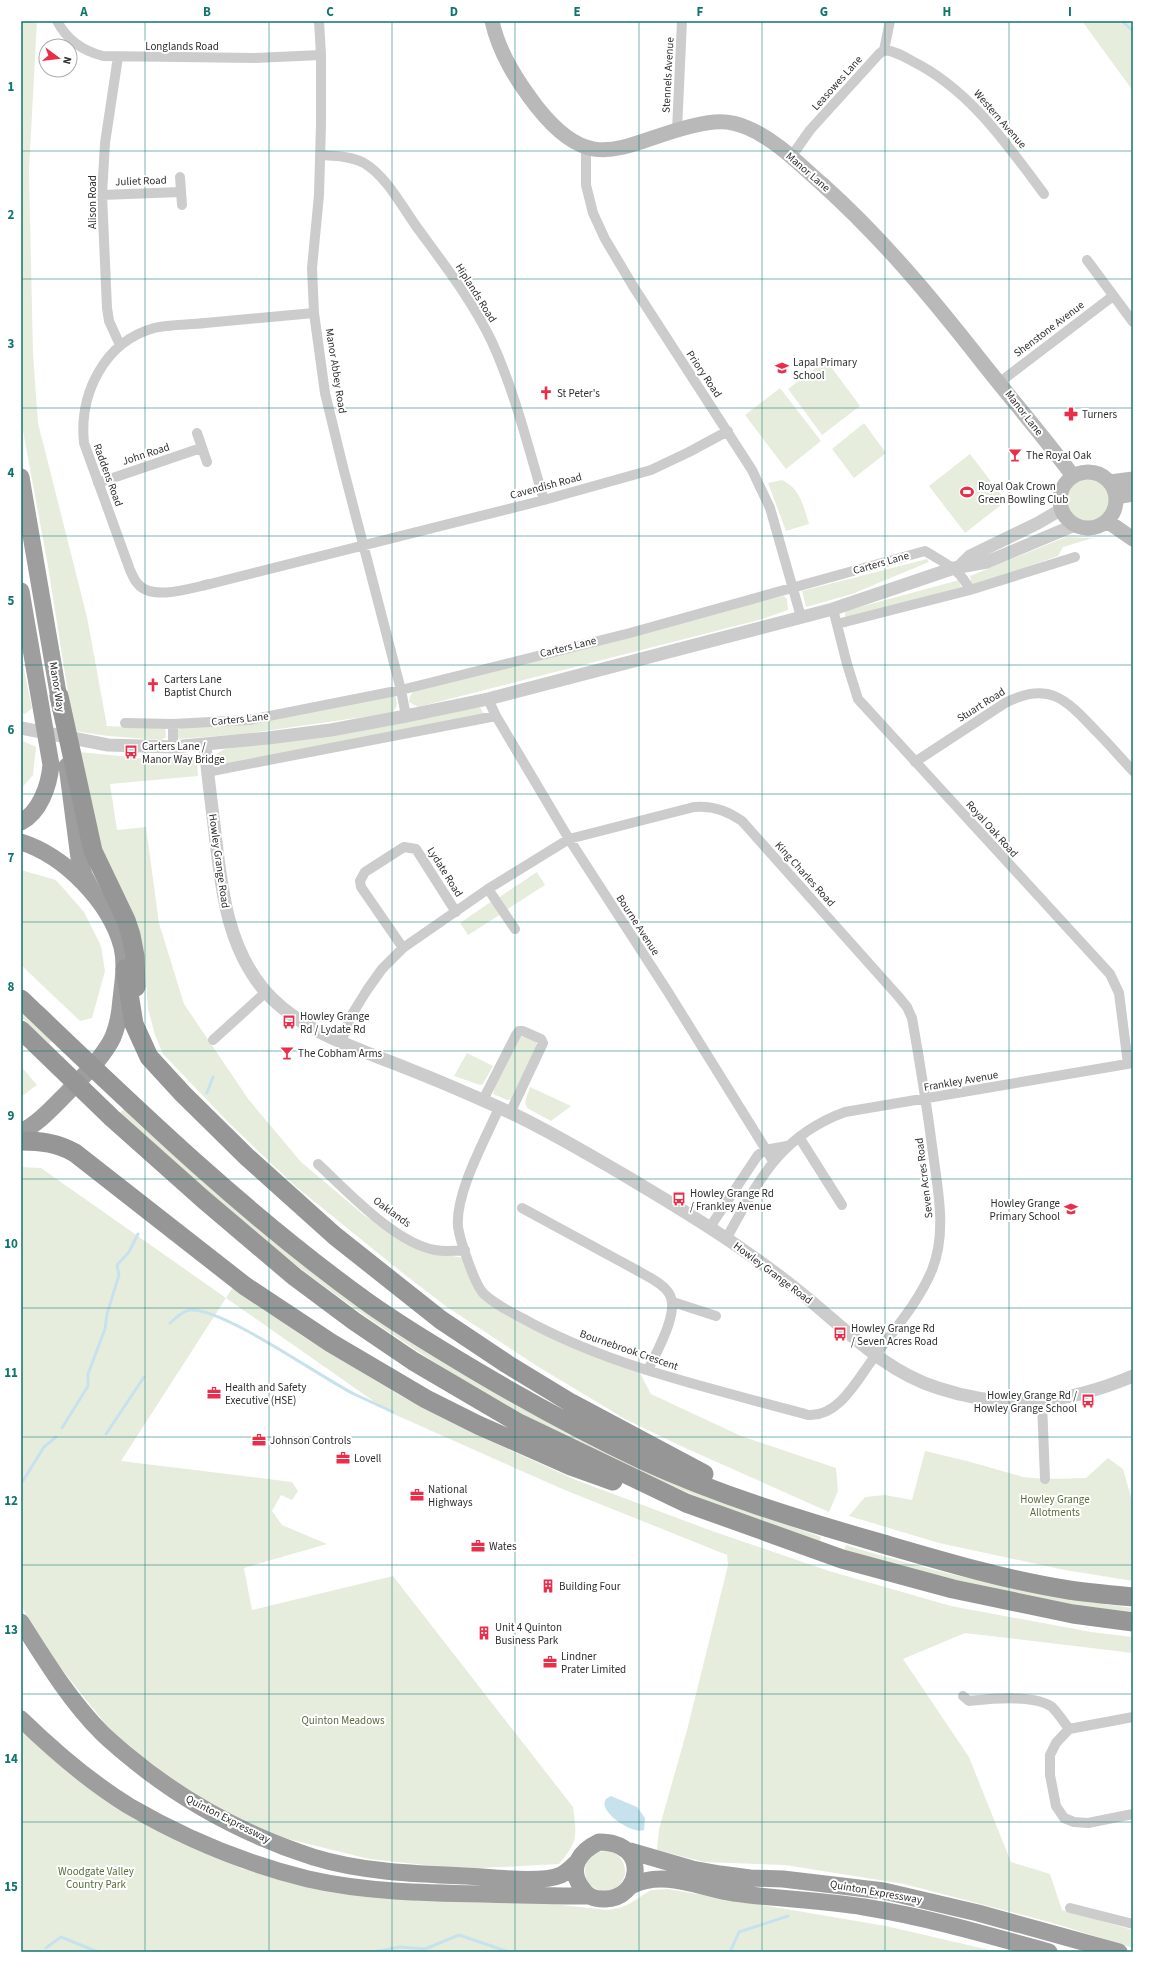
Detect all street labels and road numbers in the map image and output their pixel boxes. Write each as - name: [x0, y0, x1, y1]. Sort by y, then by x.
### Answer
- street label: Stennels Avenue: [659, 36, 677, 113]
- street label: Longlands Road: [145, 39, 219, 54]
- street label: Leasowes Lane: [808, 52, 866, 114]
- street label: Western Avenue: [970, 86, 1030, 152]
- street label: Manor Lane: [783, 149, 834, 196]
- street label: Juliet Road: [115, 173, 167, 189]
- street label: Alison Road: [85, 175, 100, 229]
- street label: Hiplands Road: [452, 261, 500, 325]
- street label: Shenstone Avenue: [1011, 297, 1088, 361]
- street label: Manor Abbey Road: [322, 327, 350, 415]
- street label: Priory Road: [683, 348, 725, 400]
- street label: Manor Lane: [1001, 387, 1047, 439]
- street label: John Road: [120, 439, 172, 469]
- street label: Raddens Road: [90, 441, 126, 509]
- street label: Cavendish Road: [509, 469, 583, 503]
- street label: Carters Lane: [851, 548, 911, 578]
- street label: Carters Lane: [538, 633, 598, 661]
- street label: Manor Way: [46, 661, 68, 713]
- street label: Stuart Road: [954, 684, 1008, 726]
- street label: Carters Lane: [211, 708, 270, 729]
- street label: Royal Oak Road: [962, 797, 1022, 861]
- street label: Howley Grange Road: [205, 813, 233, 909]
- street label: King Charles Road: [772, 838, 838, 910]
- street label: Lydate Road: [424, 844, 466, 900]
- street label: Bourne Avenue: [613, 892, 664, 959]
- street label: Frankley Avenue: [923, 1067, 1000, 1095]
- street label: Seven Acres Road: [912, 1137, 936, 1219]
- street label: Oaklands: [370, 1193, 414, 1231]
- street label: Howley Grange Road: [730, 1238, 816, 1308]
- street label: Bournebrook Crescent: [578, 1326, 680, 1374]
- street label: Quinton Expressway: [183, 1791, 273, 1847]
- street label: Quinton Expressway: [829, 1877, 923, 1907]

